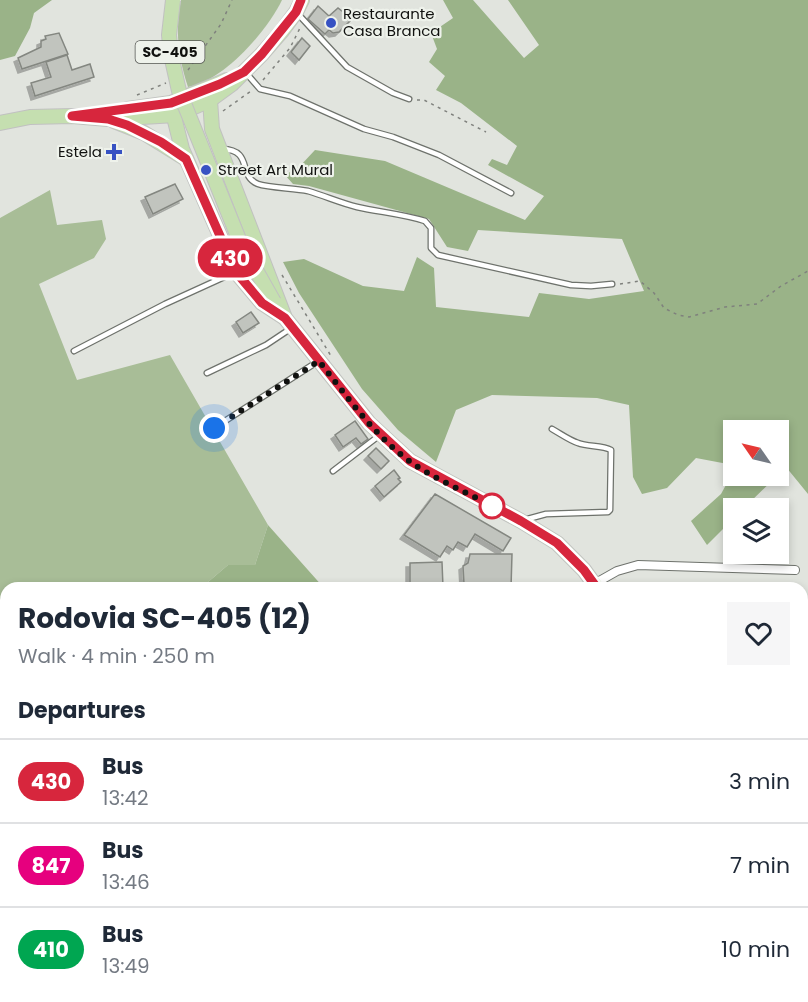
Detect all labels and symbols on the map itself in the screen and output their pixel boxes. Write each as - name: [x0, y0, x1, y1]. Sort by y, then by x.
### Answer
- place label: Restaurante Casa Branca: [343, 3, 440, 41]
- marker: Restaurante Casa Branca: [324, 16, 338, 30]
- road number: SC-405: [136, 41, 204, 63]
- place label: Estela: [58, 141, 102, 162]
- marker: Estela: [107, 145, 121, 159]
- place label: Street Art Mural: [218, 159, 333, 180]
- marker: Street Art Mural: [199, 163, 213, 177]
- line badge: 430: [196, 238, 264, 278]
- your location: [199, 413, 229, 443]
- north arrow: [723, 420, 789, 486]
- unlabelled marker: [479, 493, 505, 519]

